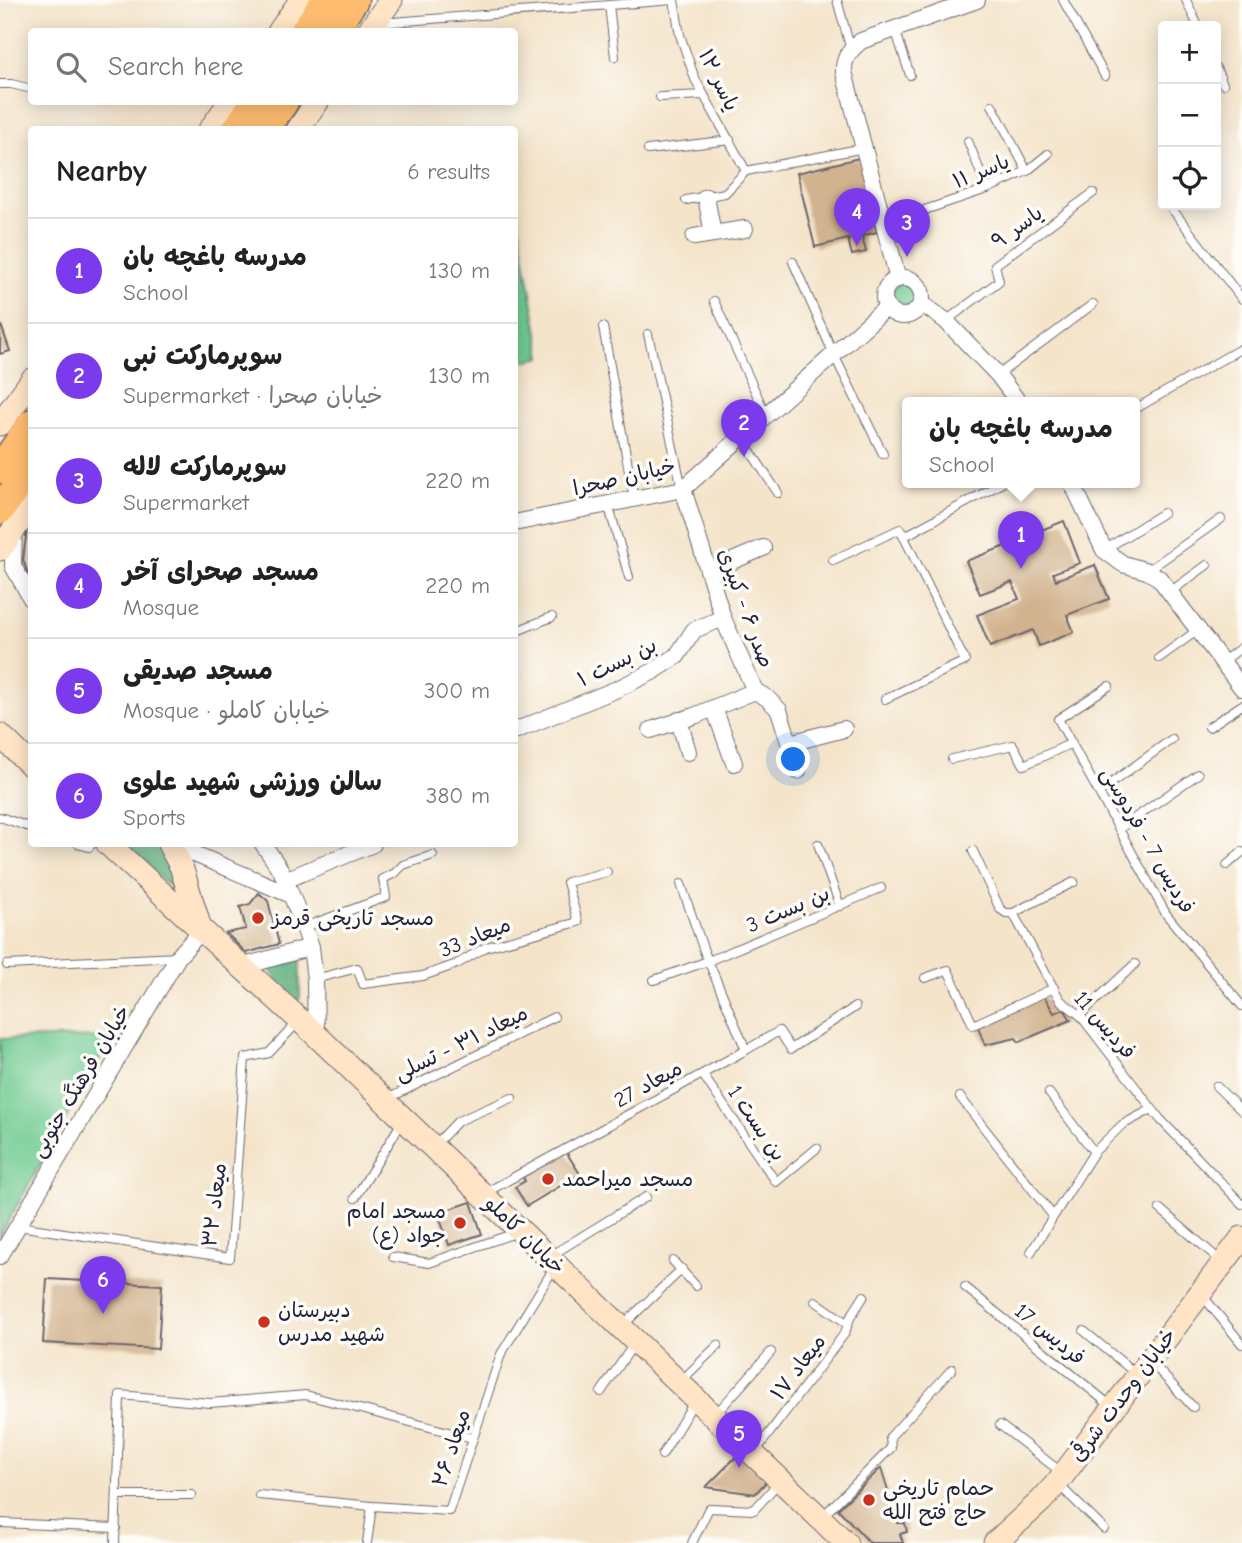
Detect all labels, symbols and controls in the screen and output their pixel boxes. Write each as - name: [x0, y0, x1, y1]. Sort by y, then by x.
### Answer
- map controls: [1158, 21, 1221, 210]
- button: +: [1158, 21, 1221, 84]
- search box: [28, 28, 518, 105]
- street label: یاسر ۱۲: [694, 45, 744, 115]
- icon: search: [52, 48, 90, 86]
- text: Search here: [108, 52, 243, 82]
- button: −: [1158, 84, 1221, 147]
- button: locate: [1158, 147, 1221, 210]
- street label: یاسر ۱۱: [949, 149, 1013, 193]
- text: Nearby: [56, 154, 147, 189]
- text: 6 results: [407, 158, 490, 185]
- pin: 4: [834, 188, 880, 246]
- pin: 3: [884, 199, 930, 257]
- street label: یاسر ۹: [987, 201, 1047, 253]
- text: مدرسه باغچه بان: [123, 242, 307, 272]
- text: 1: [74, 257, 84, 284]
- text: 130 m: [429, 257, 490, 284]
- text: School: [123, 279, 188, 306]
- text: سوپرمارکت نبی: [123, 341, 283, 371]
- text: 2: [73, 362, 85, 389]
- text: 130 m: [429, 362, 490, 389]
- text: Supermarket · خیابان صحرا: [123, 382, 383, 409]
- popup: [902, 397, 1140, 488]
- pin: 2: [721, 399, 767, 457]
- text: مدرسه باغچه بان: [929, 414, 1113, 444]
- text: School: [929, 451, 995, 478]
- text: سوپرمارکت لاله: [123, 452, 287, 482]
- street label: خیابان صحرا: [570, 454, 678, 501]
- text: 3: [73, 467, 85, 494]
- text: 220 m: [425, 467, 490, 494]
- text: Supermarket: [123, 489, 249, 516]
- pin: 1: [998, 511, 1044, 569]
- street label: صدر ۶ - کبیری: [712, 545, 779, 671]
- text: مسجد صحرای آخر: [123, 557, 319, 587]
- text: 4: [74, 572, 84, 599]
- text: 220 m: [425, 572, 490, 599]
- text: Mosque: [123, 594, 199, 621]
- street label: بن بست ۱: [574, 633, 661, 692]
- text: مسجد صدیقی: [123, 656, 273, 686]
- text: 5: [73, 677, 85, 704]
- text: 300 m: [424, 677, 490, 704]
- text: Mosque · خیابان کاملو: [123, 697, 330, 724]
- your location: [776, 742, 810, 776]
- street label: فردیس 7 - فردوسی: [1095, 762, 1200, 919]
- text: سالن ورزشی شهید علوی: [123, 767, 382, 797]
- text: 6: [73, 782, 85, 809]
- text: 380 m: [426, 782, 490, 809]
- text: Sports: [123, 804, 185, 831]
- street label: بن بست 3: [743, 881, 834, 938]
- place label: مسجد تاریخی قرمز: [270, 906, 434, 932]
- marker: مسجد تاریخی قرمز: [250, 910, 266, 926]
- street label: میعاد 33: [436, 912, 514, 962]
- street label: فردیس 11: [1069, 986, 1141, 1064]
- street label: میعاد ۳۱ - تسلی: [390, 1000, 532, 1087]
- street label: خیابان فرهنگ جنوبی: [25, 1001, 137, 1162]
- street label: میعاد 27: [610, 1056, 686, 1112]
- street label: بن بست 1: [722, 1081, 791, 1166]
- street label: میعاد ۳۲: [197, 1162, 231, 1248]
- place label: مسجد میراحمد: [562, 1167, 693, 1191]
- marker: مسجد میراحمد: [540, 1171, 556, 1187]
- street label: خیابان کاملو: [478, 1190, 570, 1281]
- place label: مسجد امام جواد (ع): [347, 1199, 446, 1250]
- marker: مسجد امام جواد (ع): [452, 1215, 468, 1231]
- pin: 6: [80, 1256, 126, 1314]
- place label: دبیرستان شهید مدرس: [278, 1298, 385, 1346]
- street label: فردیس 17: [1010, 1298, 1090, 1370]
- marker: دبیرستان شهید مدرس: [256, 1314, 272, 1330]
- street label: خیابان وحدت شرقی: [1064, 1323, 1182, 1467]
- street label: میعاد ۱۷: [766, 1330, 830, 1404]
- street label: میعاد ۲۶: [427, 1406, 475, 1490]
- pin: 5: [716, 1410, 762, 1468]
- place label: حمام تاریخی حاج فتح الله: [883, 1476, 994, 1526]
- marker: حمام تاریخی حاج فتح الله: [861, 1492, 877, 1508]

